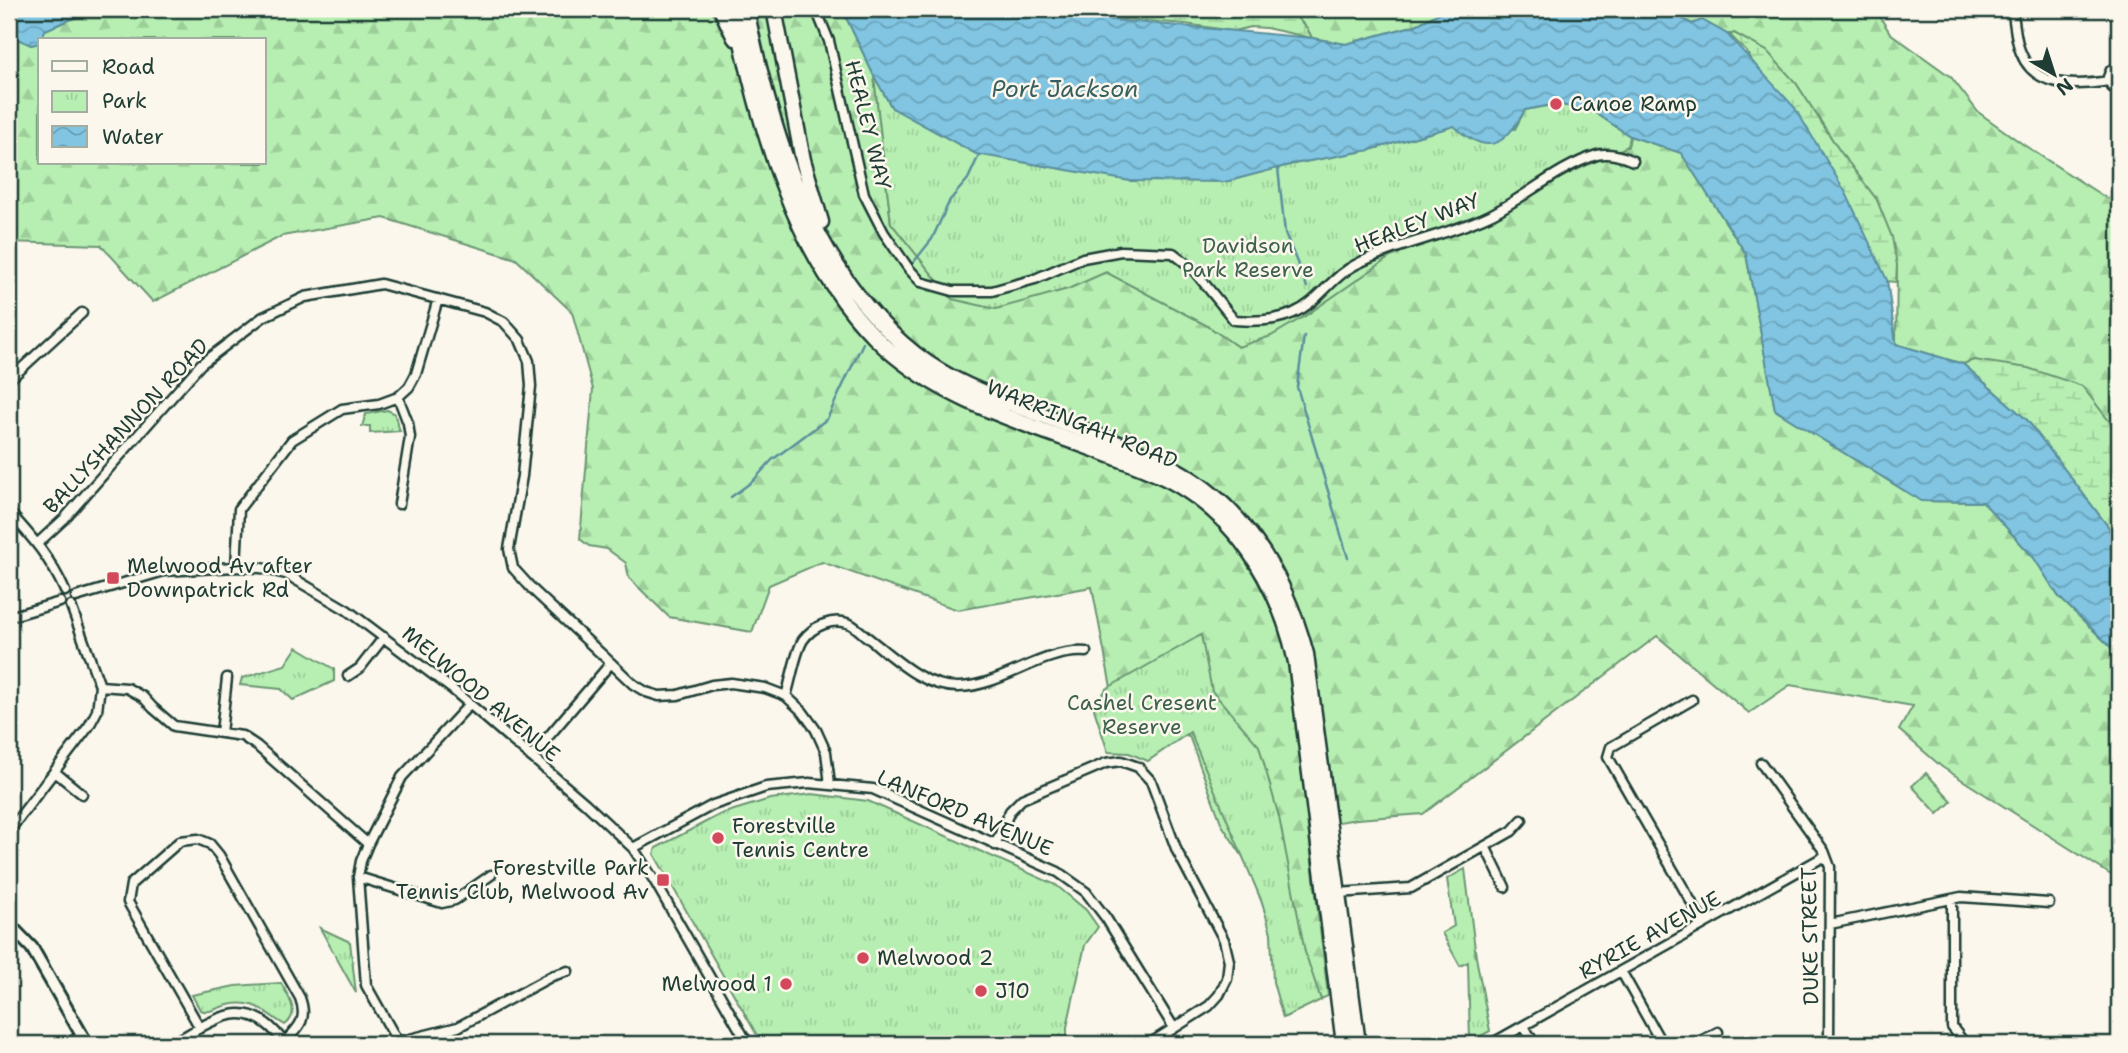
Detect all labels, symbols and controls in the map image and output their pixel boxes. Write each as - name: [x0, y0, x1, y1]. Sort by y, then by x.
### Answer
- legend: [38, 38, 266, 164]
- north arrow: [2020, 38, 2090, 108]
- text: Road: [102, 53, 155, 81]
- street label: HEALEY WAY: [838, 57, 898, 193]
- text: N: [2051, 72, 2078, 101]
- water label: Port Jackson: [992, 74, 1138, 104]
- text: Park: [102, 87, 147, 115]
- place label: Canoe Ramp: [1570, 90, 1697, 118]
- marker: Canoe Ramp: [1548, 96, 1564, 112]
- text: Water: [102, 123, 164, 151]
- street label: HEALEY WAY: [1350, 186, 1484, 260]
- park label: Davidson Park Reserve: [1182, 232, 1314, 284]
- street label: BALLYSHANNON ROAD: [37, 332, 215, 520]
- street label: WARRINGAH ROAD: [982, 373, 1182, 475]
- place label: Melwood Av after Downpatrick Rd: [127, 552, 313, 604]
- marker: Melwood Av after Downpatrick Rd: [105, 570, 121, 586]
- street label: MELWOOD AVENUE: [396, 620, 566, 768]
- park label: Cashel Cresent Reserve: [1067, 689, 1217, 741]
- street label: LANFORD AVENUE: [873, 763, 1057, 863]
- place label: Forestville Tennis Centre: [732, 812, 869, 864]
- marker: Forestville Tennis Centre: [710, 830, 726, 846]
- place label: Forestville Park Tennis Club, Melwood Av: [396, 854, 649, 906]
- street label: DUKE STREET: [1795, 867, 1825, 1005]
- marker: Forestville Park Tennis Club, Melwood Av: [655, 872, 671, 888]
- street label: RYRIE AVENUE: [1574, 884, 1726, 986]
- place label: Melwood 2: [877, 944, 993, 972]
- marker: Melwood 2: [855, 950, 871, 966]
- place label: Melwood 1: [662, 970, 772, 998]
- marker: Melwood 1: [778, 976, 794, 992]
- place label: J10: [995, 977, 1030, 1005]
- marker: J10: [973, 983, 989, 999]

